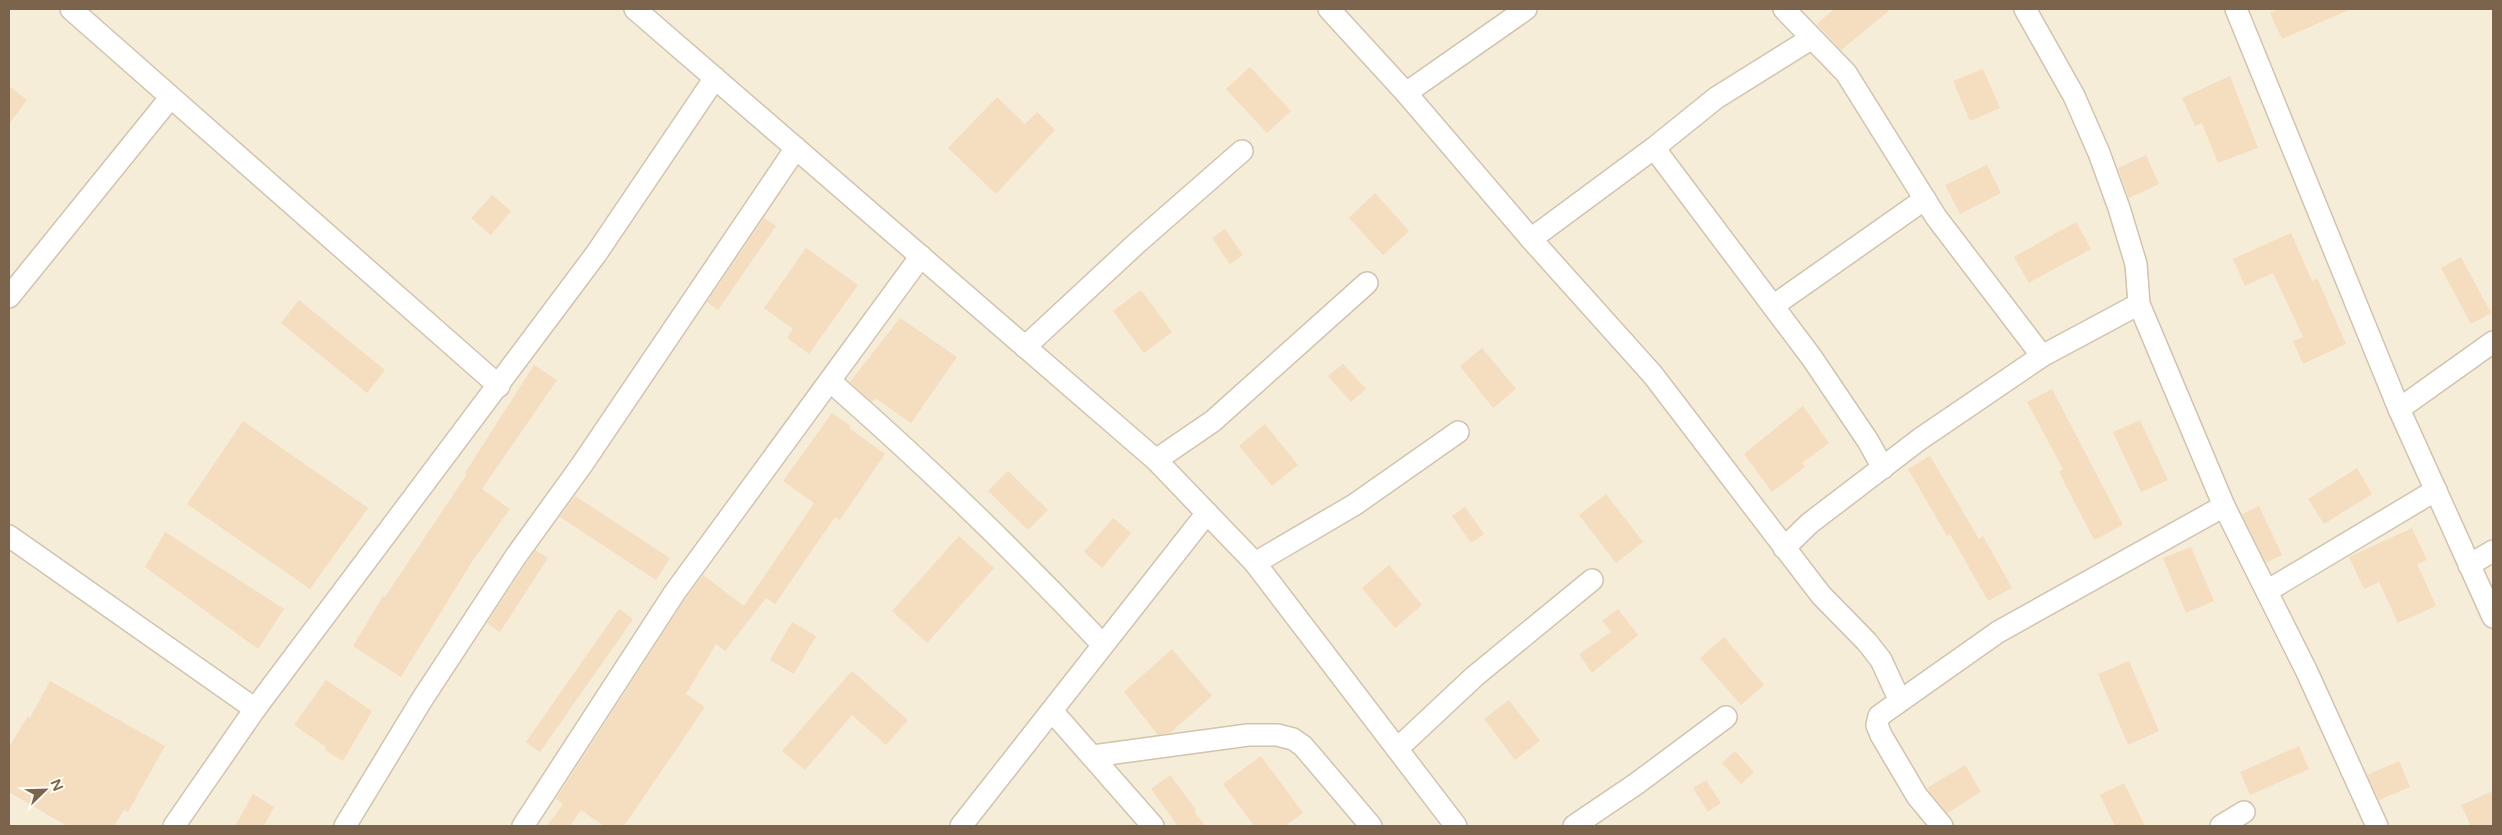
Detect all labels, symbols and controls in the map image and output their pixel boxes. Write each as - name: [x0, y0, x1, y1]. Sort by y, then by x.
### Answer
- north arrow: [20, 765, 70, 815]
- text: N: [46, 777, 67, 794]

